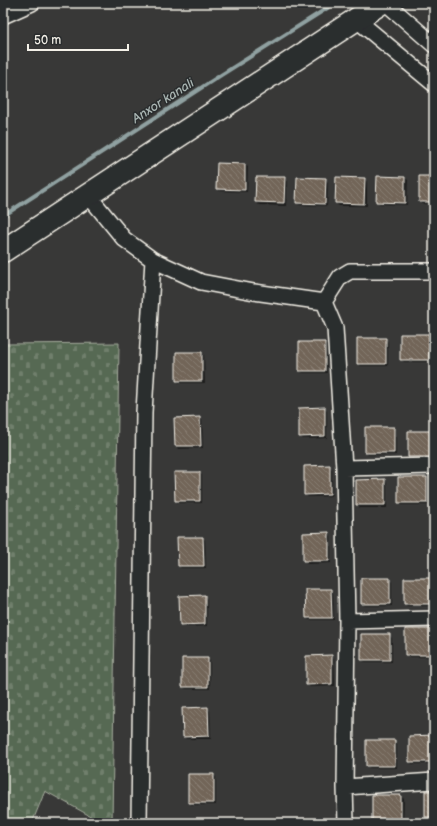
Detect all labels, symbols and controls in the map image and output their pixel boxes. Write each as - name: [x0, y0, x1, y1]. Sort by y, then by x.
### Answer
- scale bar: [28, 26, 128, 52]
- text: 50 m: [34, 33, 61, 48]
- water label: Anxor kanali: [128, 74, 198, 128]

